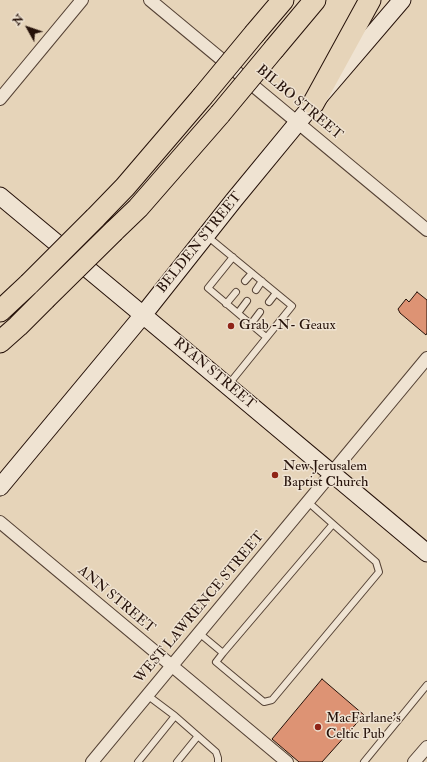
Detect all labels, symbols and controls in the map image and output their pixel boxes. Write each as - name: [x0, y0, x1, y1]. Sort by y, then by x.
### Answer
- north arrow: [8, 8, 48, 48]
- text: N: [10, 12, 27, 28]
- street label: BILBO STREET: [253, 62, 345, 144]
- street label: BELDEN STREET: [154, 189, 246, 297]
- place label: Grab -N- Geaux: [239, 318, 336, 334]
- marker: Grab -N- Geaux: [226, 321, 236, 331]
- street label: RYAN STREET: [170, 335, 258, 413]
- place label: New Jerusalem Baptist Church: [283, 459, 368, 492]
- marker: New Jerusalem Baptist Church: [270, 470, 280, 480]
- street label: WEST LAWRENCE STREET: [132, 529, 268, 687]
- street label: ANN STREET: [74, 563, 158, 637]
- place label: MacFarlane's Celtic Pub: [326, 711, 401, 744]
- marker: MacFarlane's Celtic Pub: [313, 722, 323, 732]

